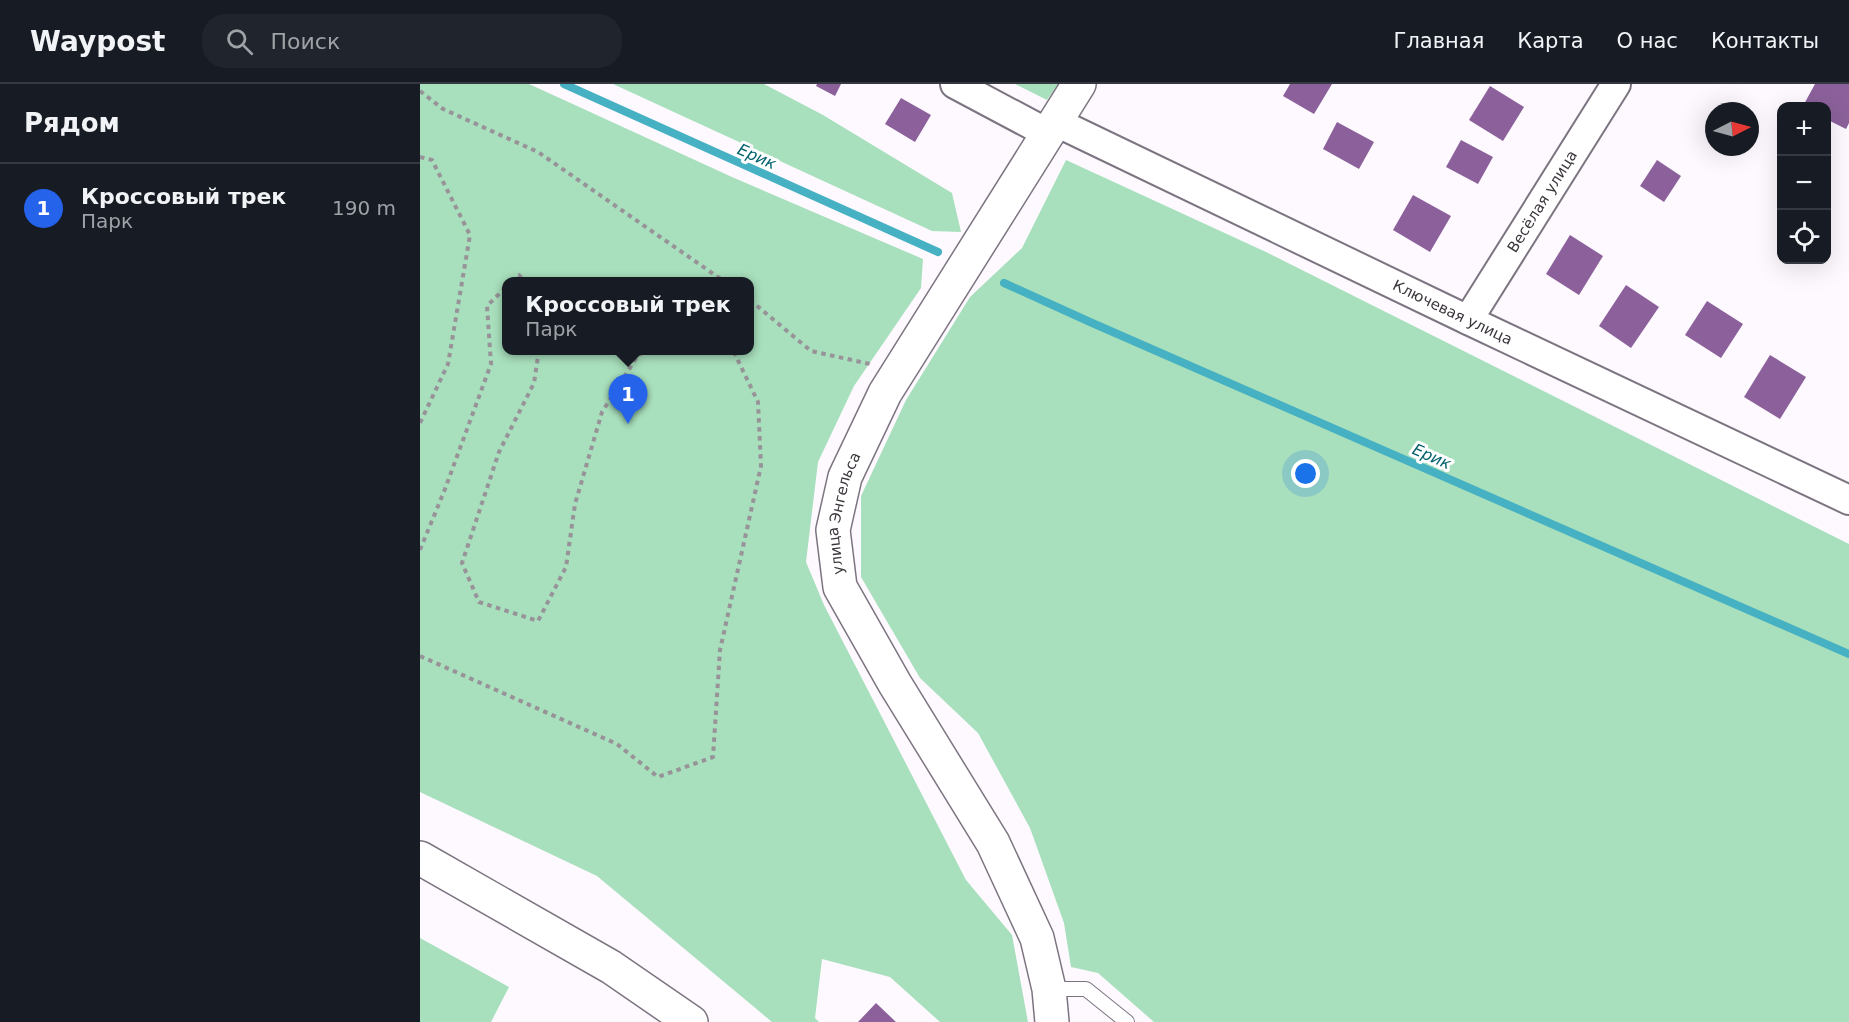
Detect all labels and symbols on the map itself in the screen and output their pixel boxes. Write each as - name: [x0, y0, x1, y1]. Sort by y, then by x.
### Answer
- north arrow: [1705, 102, 1759, 156]
- water label: Ерик: [735, 140, 779, 173]
- street label: Весёлая улица: [1504, 147, 1581, 256]
- street label: Ключевая улица: [1390, 276, 1515, 349]
- pin: 1: [608, 374, 648, 424]
- water label: Ерик: [1410, 440, 1454, 473]
- street label: улица Энгельса: [824, 449, 865, 576]
- your location: [1291, 459, 1320, 488]

